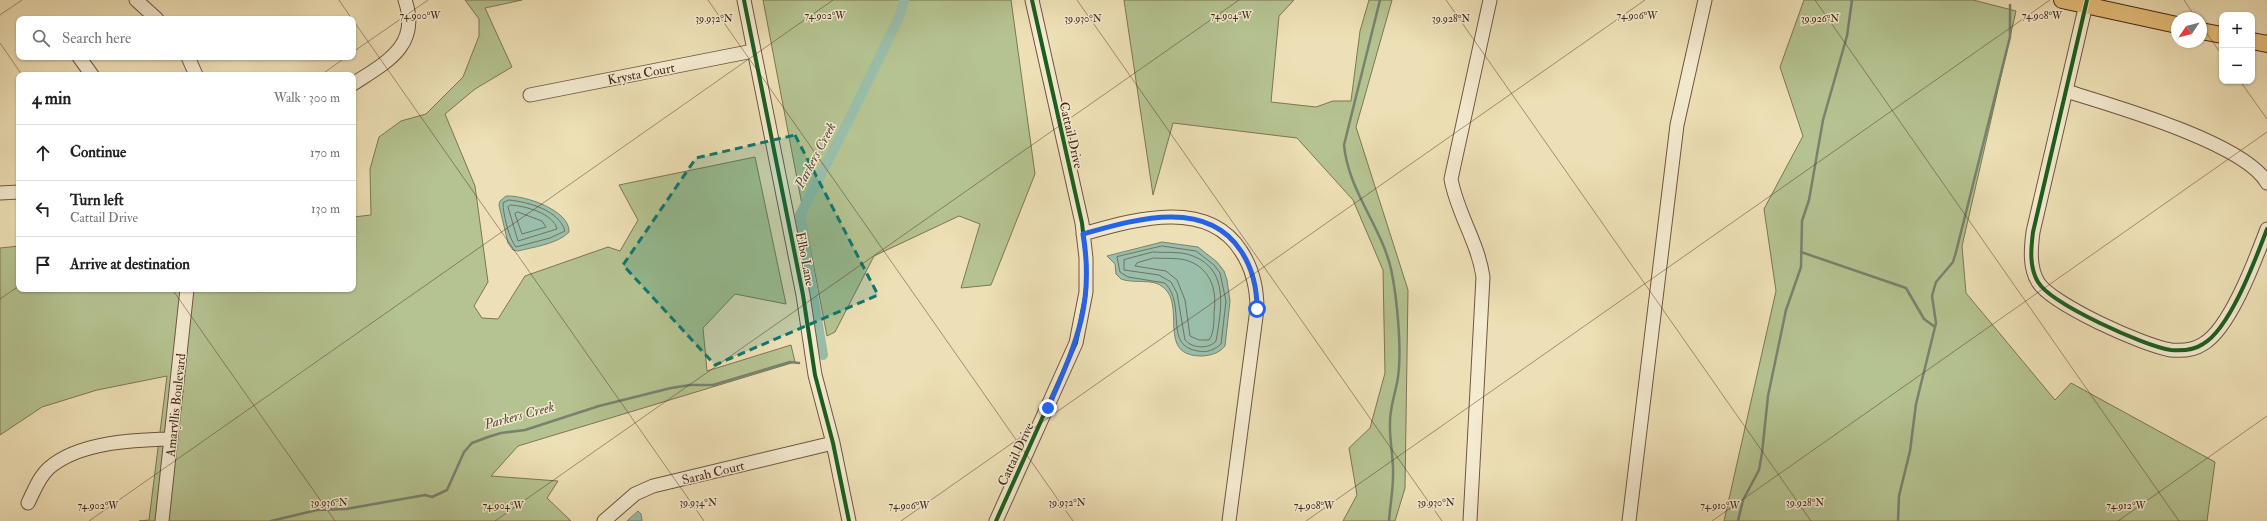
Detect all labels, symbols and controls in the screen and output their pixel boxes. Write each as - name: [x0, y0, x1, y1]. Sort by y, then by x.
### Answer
- text: 74.900°W: [400, 10, 441, 22]
- text: 74.902°W: [805, 10, 846, 22]
- text: 74.904°W: [1210, 10, 1252, 22]
- text: 74.906°W: [1617, 10, 1658, 22]
- text: 74.908°W: [2022, 10, 2063, 22]
- north arrow: [2171, 12, 2207, 48]
- map controls: [2219, 12, 2255, 84]
- button: +: [2219, 12, 2255, 48]
- text: 39.932°N: [695, 13, 733, 25]
- text: 39.930°N: [1064, 13, 1102, 25]
- text: 39.928°N: [1432, 13, 1470, 25]
- text: 39.926°N: [1801, 13, 1839, 25]
- search box: [16, 16, 356, 60]
- icon: search: [30, 27, 52, 49]
- text: Search here: [62, 29, 131, 48]
- button: −: [2219, 48, 2255, 84]
- street label: Krysta Court: [606, 60, 676, 89]
- text: 4 min: [32, 88, 71, 109]
- text: Walk · 300 m: [274, 90, 340, 106]
- street label: Cattail Drive: [1056, 100, 1087, 171]
- water label: Parkers Creek: [791, 119, 840, 192]
- icon: ahead: [32, 142, 54, 164]
- text: Continue: [70, 143, 126, 162]
- text: 170 m: [310, 145, 340, 161]
- text: Turn left: [70, 191, 124, 210]
- icon: left: [32, 198, 54, 220]
- text: 130 m: [311, 201, 340, 217]
- text: Cattail Drive: [70, 210, 138, 226]
- street label: Elbo Lane: [792, 231, 818, 288]
- icon: arrive: [32, 254, 54, 276]
- text: Arrive at destination: [70, 255, 190, 274]
- route start: [1248, 300, 1266, 318]
- street label: Amaryllis Boulevard: [163, 352, 190, 459]
- water label: Parkers Creek: [481, 398, 556, 433]
- route end: [1039, 399, 1057, 417]
- street label: Cattail Drive: [994, 420, 1038, 489]
- street label: Sarah Court: [680, 457, 746, 488]
- text: 39.936°N: [310, 497, 348, 509]
- text: 39.934°N: [679, 497, 717, 509]
- text: 39.932°N: [1048, 497, 1086, 509]
- text: 39.930°N: [1417, 497, 1455, 509]
- text: 39.928°N: [1786, 497, 1824, 509]
- text: 74.902°W: [78, 500, 119, 512]
- text: 74.904°W: [482, 500, 524, 512]
- text: 74.906°W: [889, 500, 930, 512]
- text: 74.908°W: [1294, 500, 1335, 512]
- text: 74.910°W: [1700, 500, 1740, 512]
- text: 74.912°W: [2106, 500, 2146, 512]

